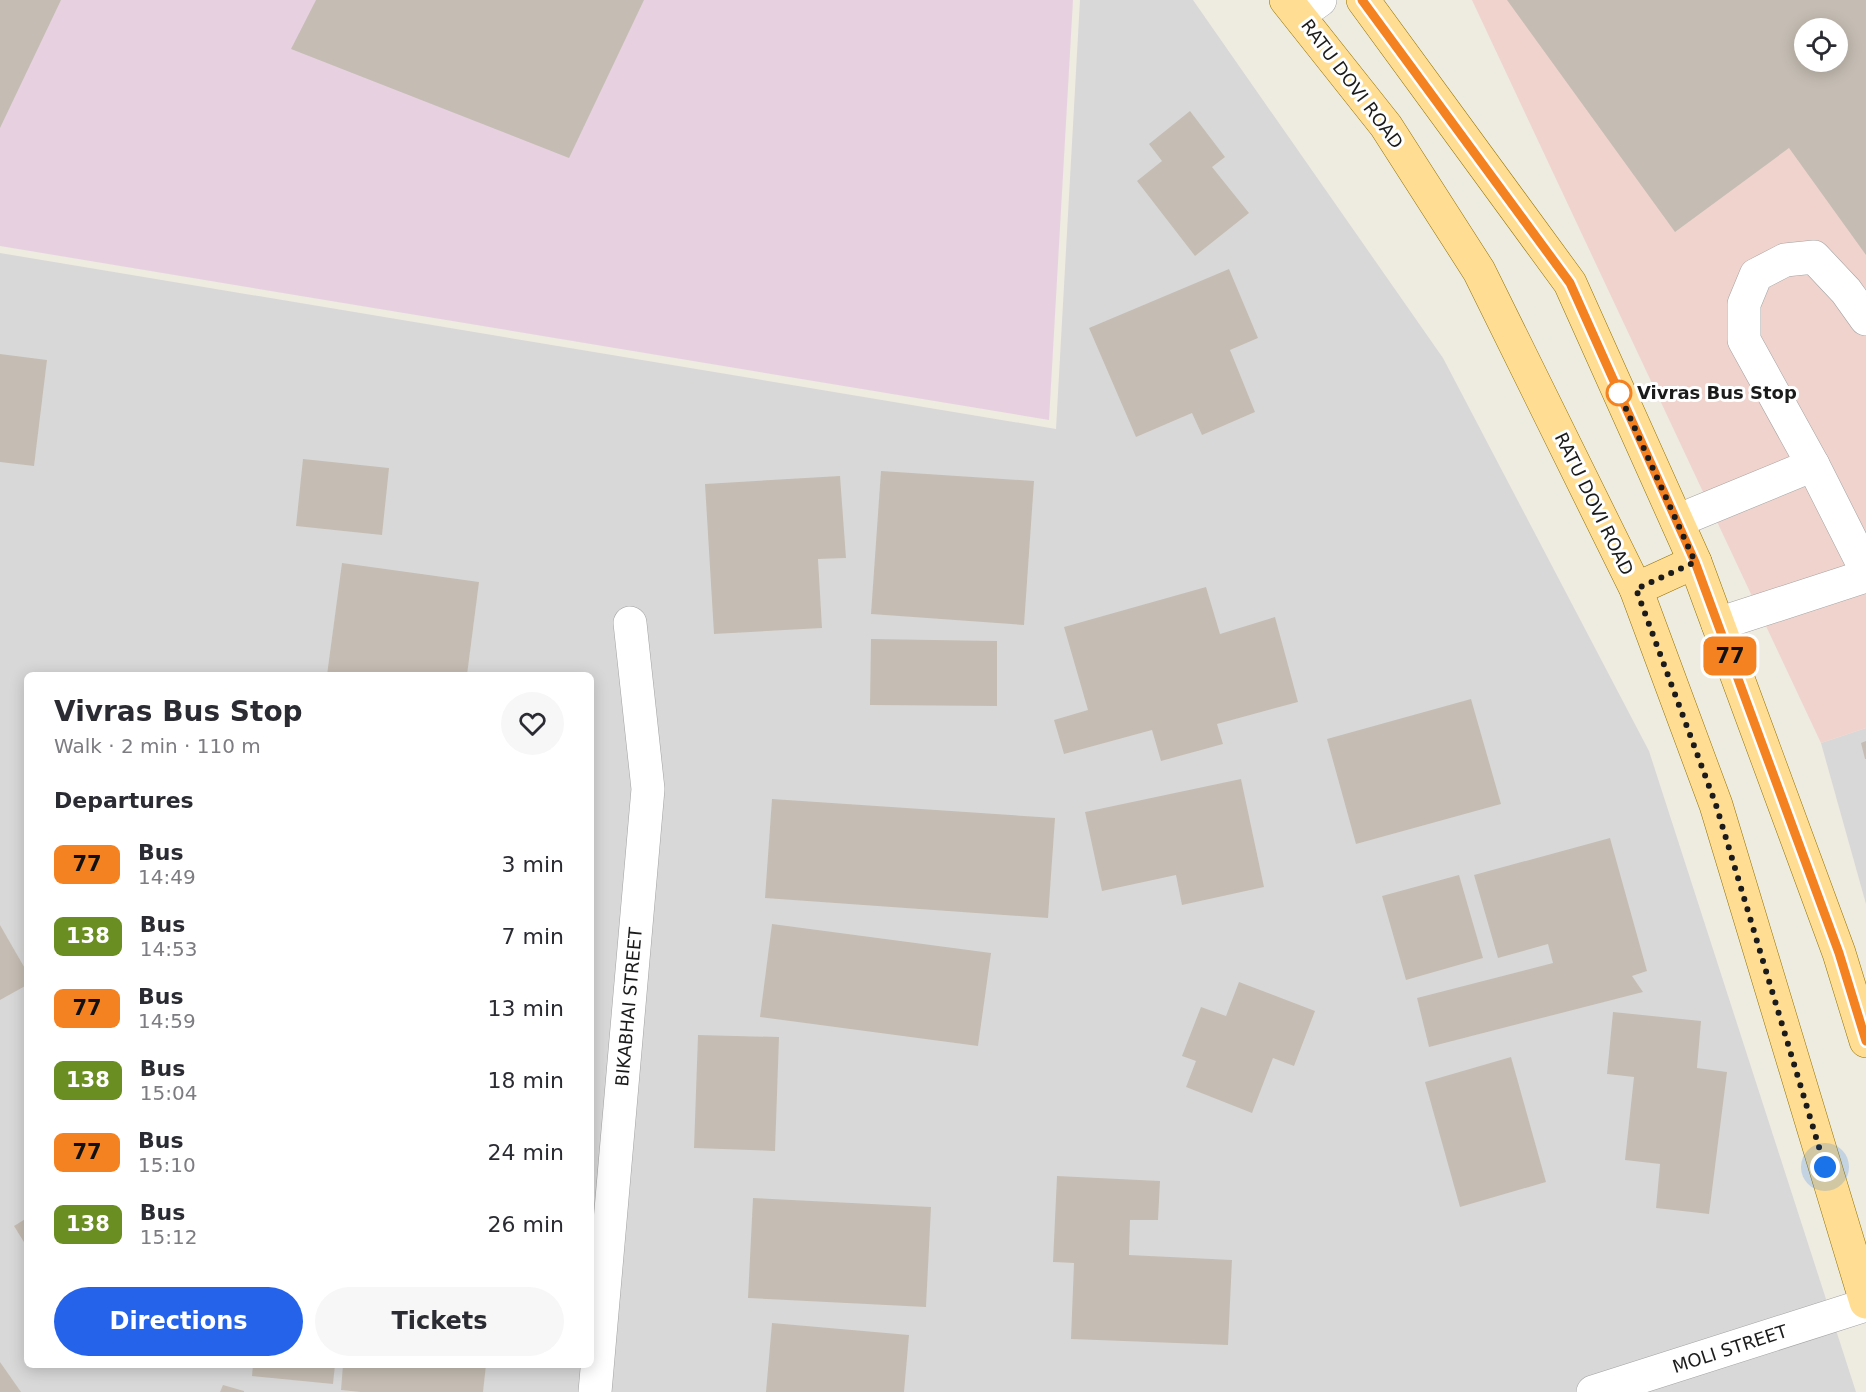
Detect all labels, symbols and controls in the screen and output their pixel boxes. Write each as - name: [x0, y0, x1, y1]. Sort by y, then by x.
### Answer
- street label: RATU DOVI ROAD: [1297, 15, 1408, 152]
- map controls: [1794, 18, 1848, 72]
- button: locate: [1794, 18, 1848, 72]
- marker: Vivras Bus Stop: [1606, 380, 1632, 406]
- place label: Vivras Bus Stop: [1637, 382, 1797, 403]
- street label: RATU DOVI ROAD: [1551, 429, 1638, 579]
- line badge: 77: [1703, 636, 1757, 676]
- text: 77: [1715, 644, 1745, 668]
- button: heart: [501, 692, 564, 755]
- text: Vivras Bus Stop: [54, 695, 303, 728]
- text: Walk · 2 min · 110 m: [54, 734, 261, 758]
- text: Departures: [54, 788, 194, 813]
- text: Bus: [138, 840, 184, 865]
- text: 77: [72, 852, 102, 876]
- text: 3 min: [502, 852, 564, 877]
- text: 14:49: [138, 865, 196, 889]
- text: Bus: [140, 912, 185, 937]
- text: 138: [66, 924, 110, 948]
- text: 7 min: [502, 924, 564, 949]
- street label: BIKABHAI STREET: [611, 926, 646, 1087]
- text: 14:53: [140, 937, 197, 961]
- text: Bus: [138, 984, 184, 1009]
- text: 77: [72, 996, 102, 1020]
- text: 13 min: [488, 996, 564, 1021]
- text: 14:59: [138, 1009, 196, 1033]
- text: Bus: [140, 1056, 185, 1081]
- text: 138: [66, 1068, 110, 1092]
- text: 18 min: [488, 1068, 564, 1093]
- text: 15:04: [140, 1081, 197, 1105]
- text: Bus: [138, 1128, 184, 1153]
- text: 77: [72, 1140, 102, 1164]
- text: 24 min: [488, 1140, 564, 1165]
- your location: [1810, 1152, 1840, 1182]
- text: 15:10: [138, 1153, 196, 1177]
- text: Bus: [140, 1200, 185, 1225]
- text: 138: [66, 1212, 110, 1236]
- text: 26 min: [488, 1212, 564, 1237]
- text: 15:12: [140, 1225, 197, 1249]
- button: Directions: [54, 1287, 303, 1356]
- button: Tickets: [315, 1287, 564, 1356]
- street label: MOLI STREET: [1670, 1320, 1791, 1377]

